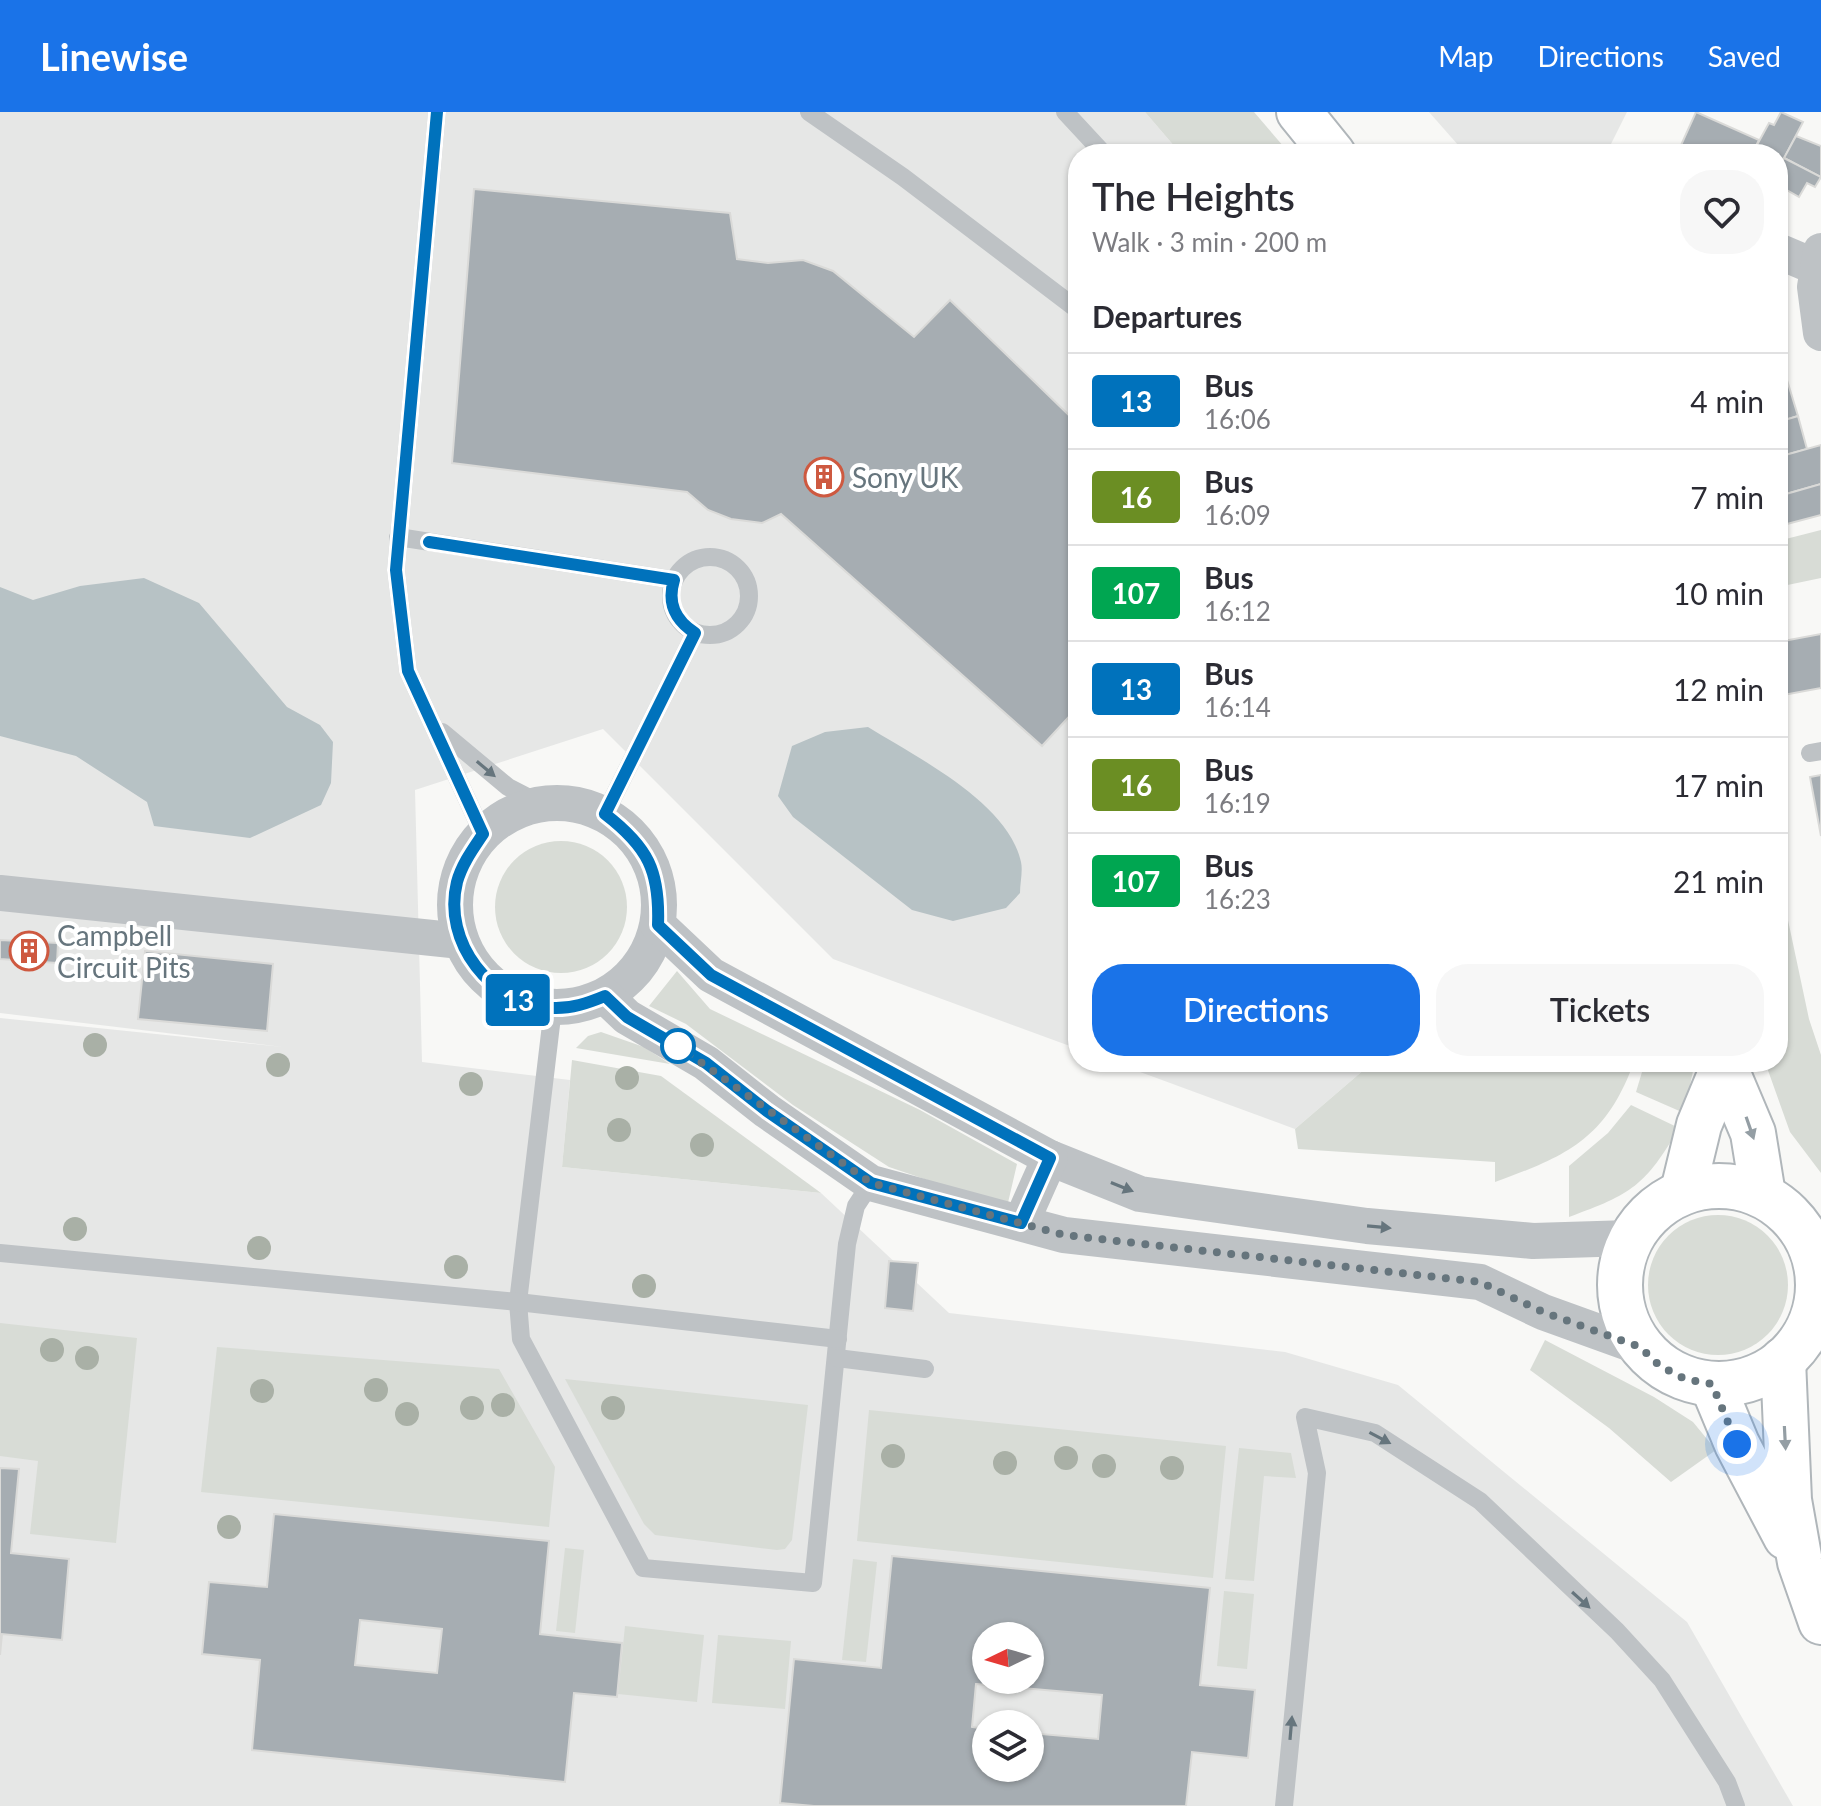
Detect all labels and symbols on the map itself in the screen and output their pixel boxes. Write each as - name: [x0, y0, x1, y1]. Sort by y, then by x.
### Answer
- building icon: Sony UK: [803, 456, 845, 498]
- place label: Sony UK: [852, 460, 959, 494]
- one-way arrow: [476, 760, 496, 777]
- place label: Campbell Circuit Pits: [57, 918, 191, 984]
- building icon: Campbell Circuit Pits: [8, 930, 50, 972]
- line badge: 13: [482, 974, 554, 1026]
- unlabelled marker: [661, 1029, 695, 1063]
- one-way arrow: [1744, 1116, 1757, 1140]
- one-way arrow: [1110, 1181, 1134, 1194]
- one-way arrow: [1367, 1220, 1392, 1233]
- your location: [1717, 1424, 1757, 1464]
- one-way arrow: [1779, 1426, 1792, 1451]
- one-way arrow: [1369, 1430, 1391, 1444]
- one-way arrow: [1572, 1590, 1591, 1608]
- north arrow: [972, 1622, 1044, 1694]
- one-way arrow: [1285, 1715, 1298, 1740]

